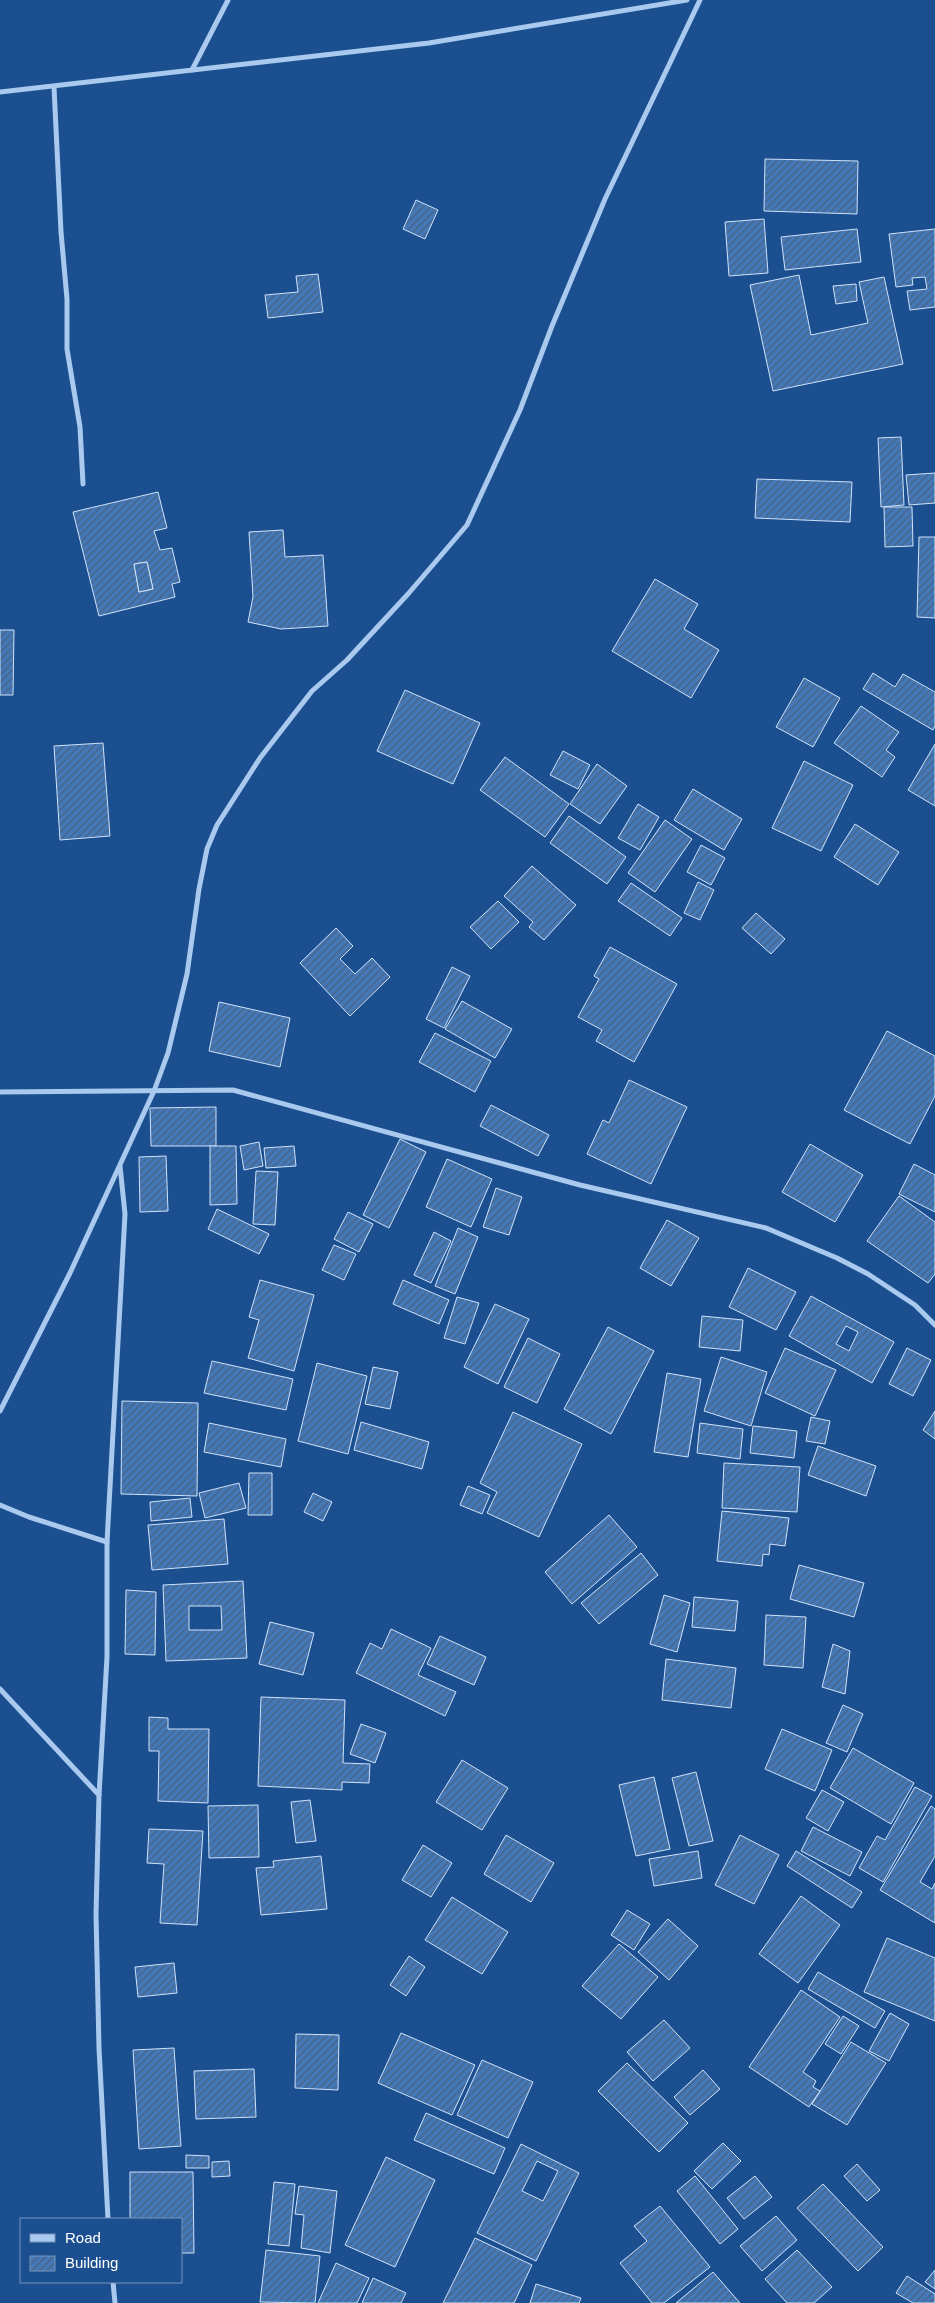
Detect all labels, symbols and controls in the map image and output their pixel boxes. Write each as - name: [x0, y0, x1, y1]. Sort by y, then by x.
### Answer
- legend: [20, 2218, 182, 2283]
- text: Road: [65, 2229, 101, 2246]
- text: Building: [65, 2254, 118, 2271]

